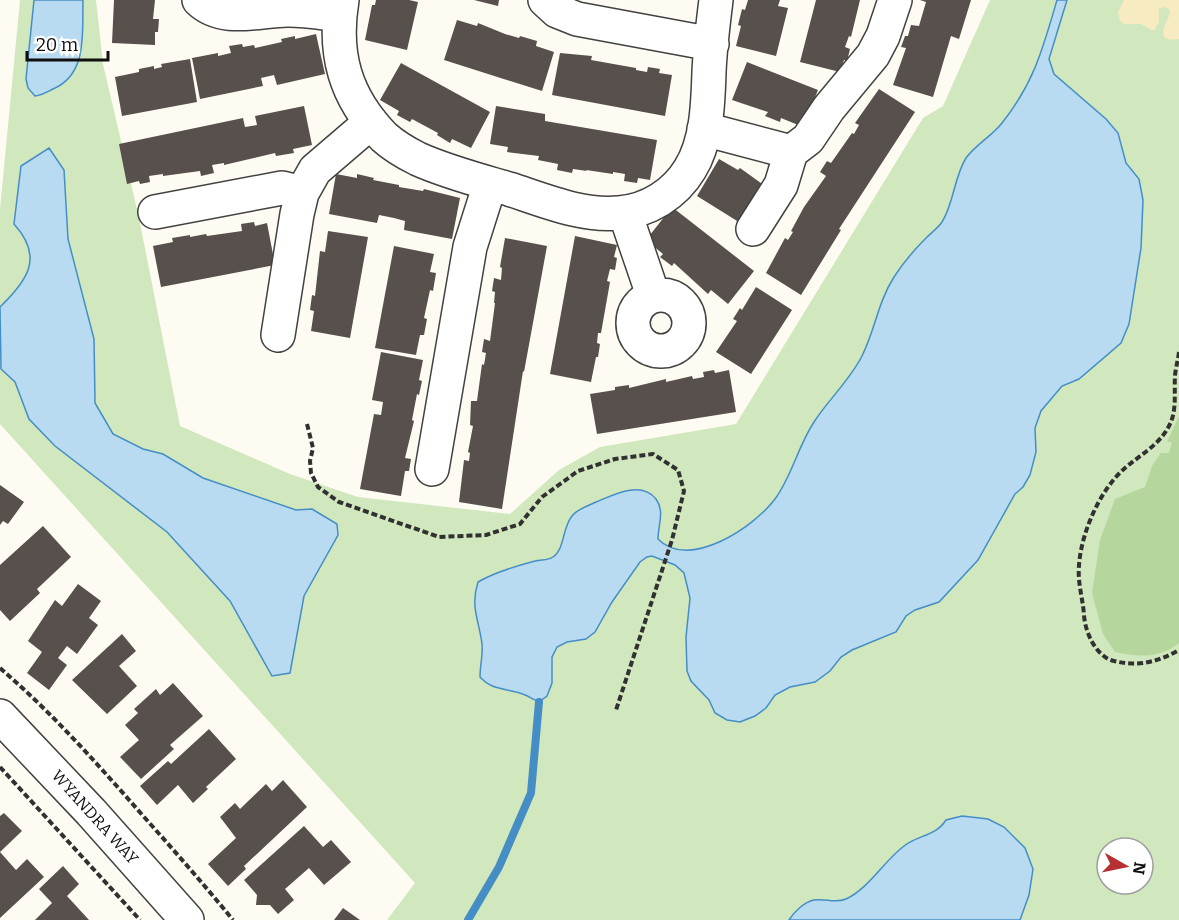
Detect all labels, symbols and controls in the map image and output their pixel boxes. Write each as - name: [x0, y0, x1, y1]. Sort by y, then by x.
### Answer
- scale bar: [27, 24, 108, 62]
- text: 20 m: [36, 34, 78, 56]
- street label: WYANDRA WAY: [48, 766, 143, 869]
- north arrow: [1095, 836, 1155, 896]
- text: N: [1129, 861, 1150, 876]

